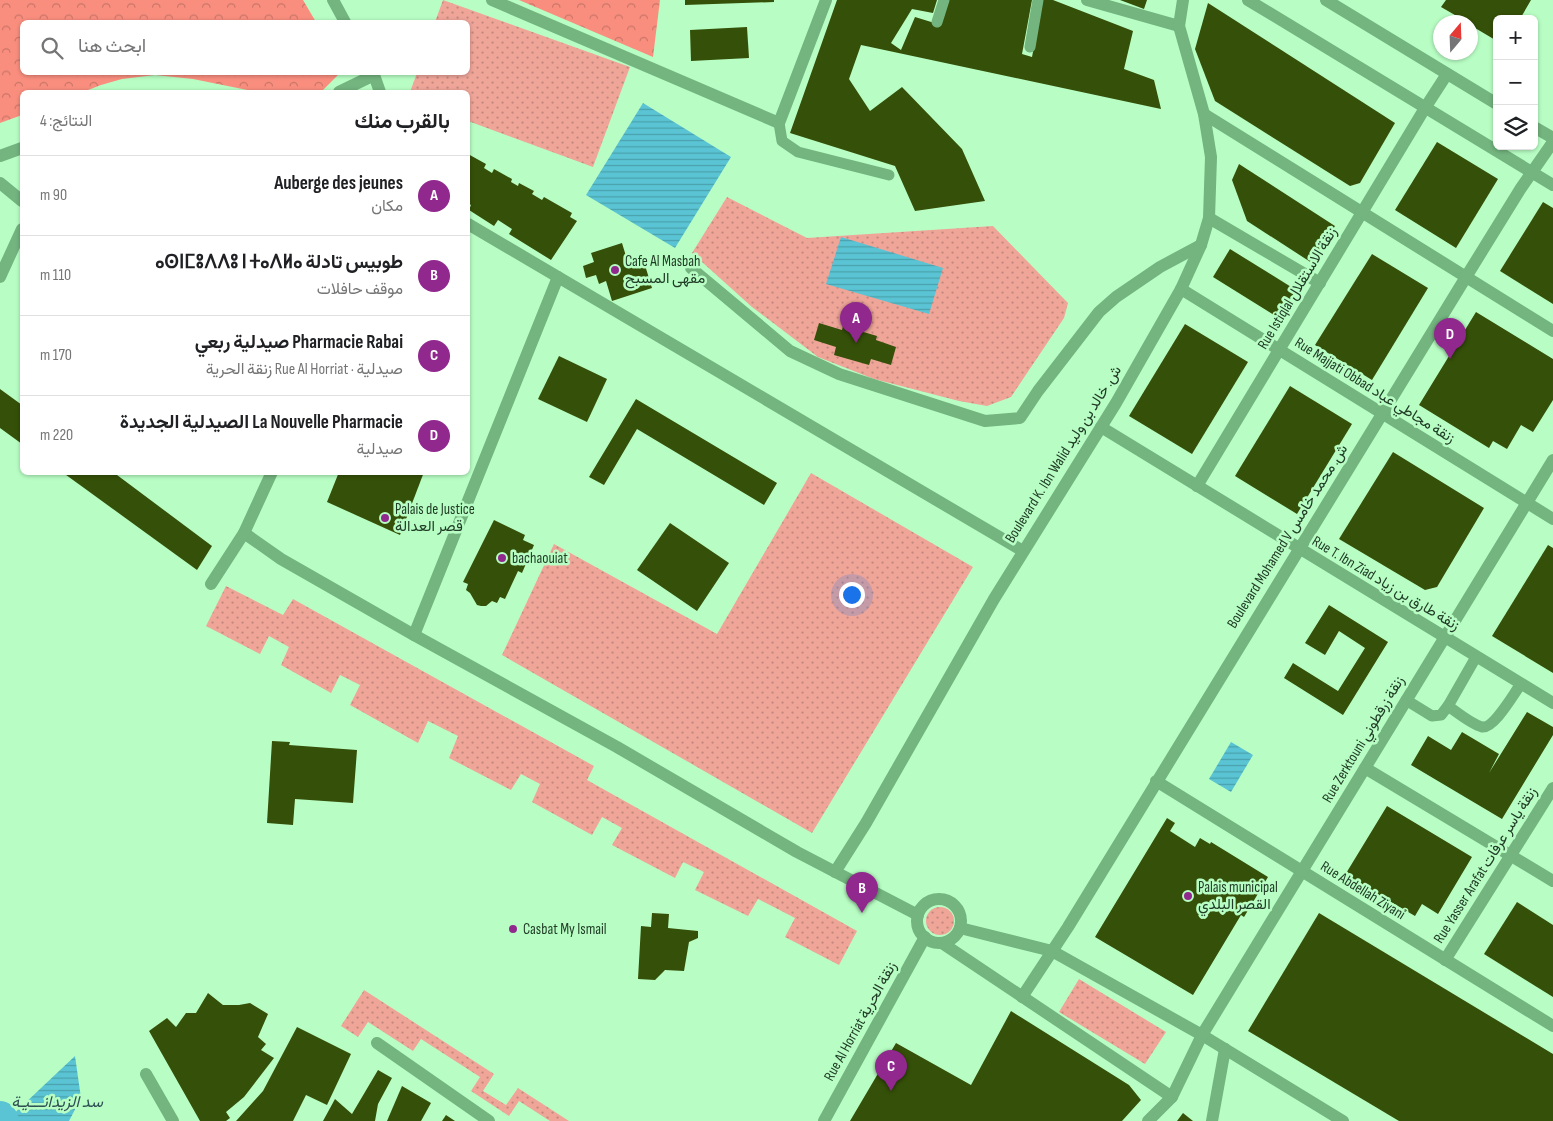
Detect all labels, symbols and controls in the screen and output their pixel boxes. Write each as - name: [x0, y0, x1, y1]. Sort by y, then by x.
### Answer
- north arrow: [1433, 15, 1478, 60]
- map controls: [1493, 15, 1538, 150]
- button: +: [1493, 15, 1538, 60]
- search box: [20, 20, 470, 75]
- icon: search: [38, 34, 66, 62]
- text: ابحث هنا: [78, 35, 146, 58]
- button: −: [1493, 60, 1538, 105]
- button: layers: [1493, 105, 1538, 150]
- text: بالقرب منك: [355, 109, 450, 134]
- text: النتائج: 4: [40, 112, 92, 131]
- text: Auberge des jeunes: [274, 172, 403, 195]
- text: 90 m: [40, 186, 67, 205]
- text: A: [430, 186, 438, 205]
- text: مكان: [371, 197, 403, 216]
- street label: Rue Istiqlal زنقة الاستقلال: [1253, 224, 1341, 353]
- text: طوبيس تادلة ⴰⵙⵏⵎⵓⴷⴷⵓ ⵏ ⵜⴰⴷⵍⴰ: [155, 251, 403, 274]
- place label: Cafe Al Masbah مقهى المسبح: [625, 252, 705, 289]
- marker: Cafe Al Masbah مقهى المسبح: [609, 264, 621, 276]
- text: 110 m: [40, 266, 71, 285]
- text: B: [430, 266, 438, 285]
- text: موقف حافلات: [317, 280, 403, 299]
- pin: A: [840, 302, 872, 343]
- pin: D: [1434, 318, 1466, 359]
- text: Pharmacie Rabai صيدلية ربعي: [195, 331, 403, 354]
- street label: Rue Majjati Obbad زنقة مجاطي عباد: [1289, 333, 1458, 450]
- text: 170 m: [40, 346, 72, 365]
- text: C: [430, 346, 438, 365]
- text: صيدلية · Rue Al Horriat زنقة الحرية: [206, 360, 403, 379]
- street label: Boulevard K. Ibn Walid ش. خالد بن وليد: [1001, 362, 1126, 546]
- text: La Nouvelle Pharmacie الصيدلية الجديدة: [120, 411, 403, 434]
- text: 220 m: [40, 426, 73, 445]
- text: D: [430, 426, 438, 445]
- text: صيدلية: [357, 440, 403, 459]
- street label: Boulevard Mohamed V ش. محمد خامس: [1223, 441, 1352, 632]
- place label: Palais de Justice قصر العدالة: [395, 500, 475, 536]
- marker: Palais de Justice قصر العدالة: [379, 512, 391, 524]
- street label: Rue T. Ibn Ziad زنقة طارق بن زياد: [1308, 532, 1463, 635]
- place label: bachaouiat: [512, 549, 568, 568]
- marker: bachaouiat: [496, 552, 508, 564]
- your location: [839, 582, 865, 608]
- street label: Rue Zerktouni زنقة زرقطوني: [1318, 672, 1411, 808]
- street label: Rue Yasser Arafat زنقة ياسر عرفات: [1429, 784, 1541, 947]
- street label: Rue Abdellah Ziyani: [1317, 857, 1409, 924]
- pin: B: [846, 872, 878, 913]
- place label: Palais municipal القصر البلدي: [1198, 878, 1278, 917]
- marker: Palais municipal القصر البلدي: [1182, 890, 1194, 902]
- place label: Casbat My Ismail: [523, 920, 607, 939]
- marker: Casbat My Ismail: [507, 923, 519, 935]
- street label: Rue Al Horriat زنقة الحرية: [820, 958, 901, 1084]
- pin: C: [875, 1050, 907, 1091]
- water label: سد الزيدانـــيـة: [11, 1093, 103, 1112]

